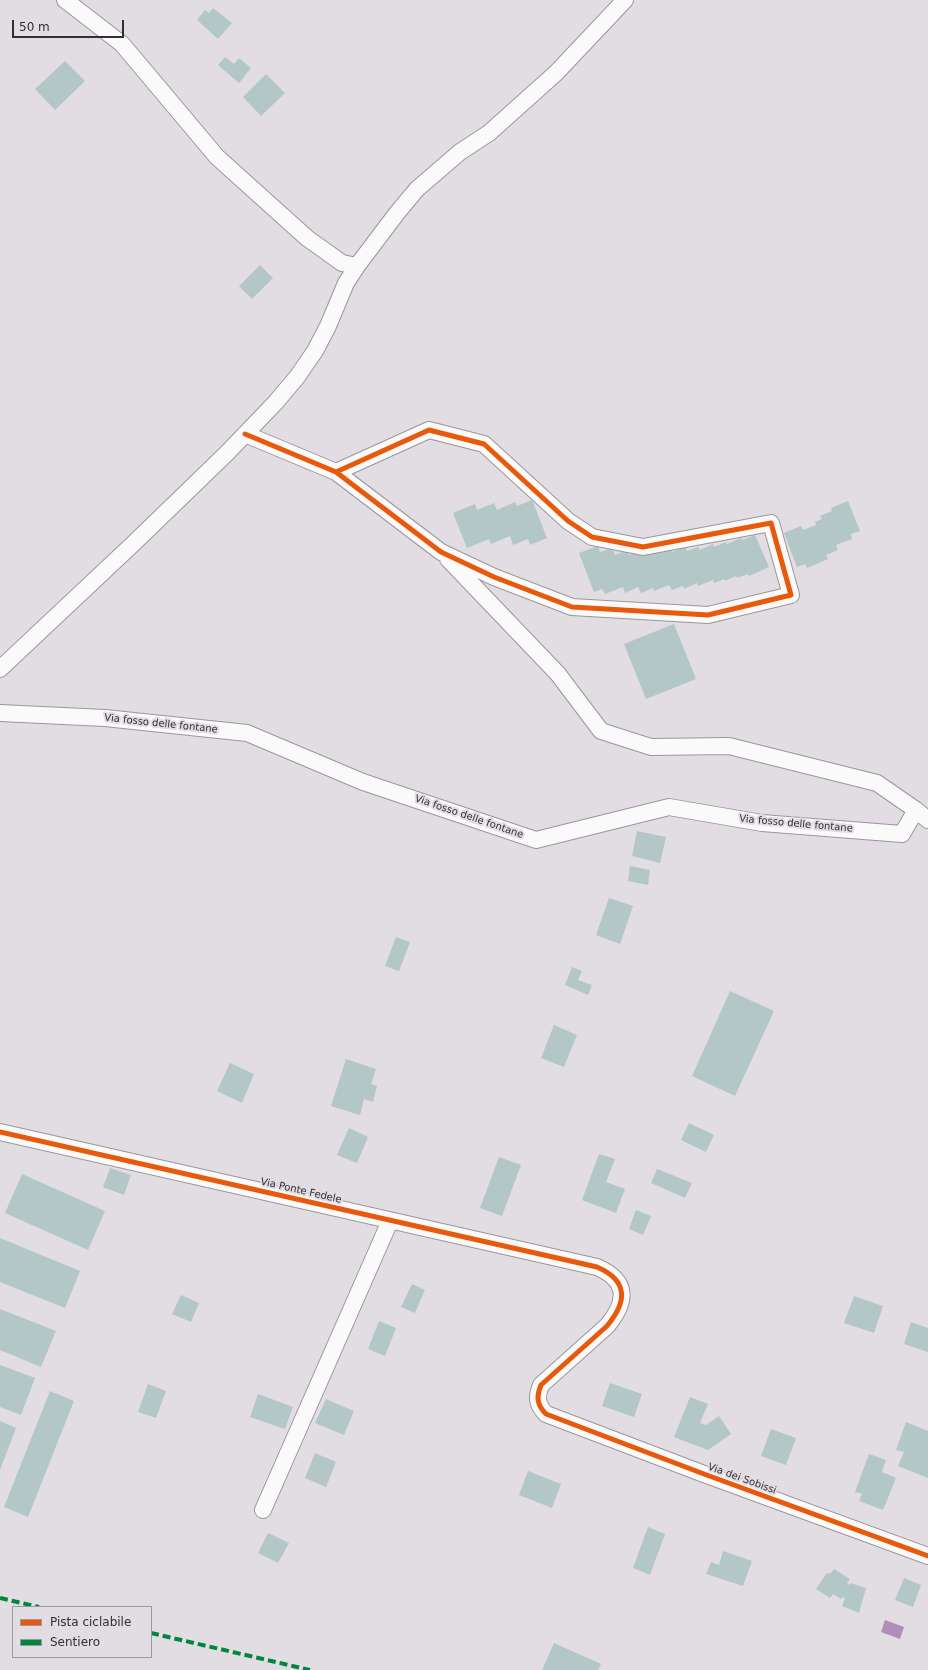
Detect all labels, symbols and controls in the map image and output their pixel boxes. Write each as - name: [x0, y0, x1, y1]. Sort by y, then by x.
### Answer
- scale bar: [14, 12, 126, 38]
- text: 50 m: [19, 20, 50, 34]
- street label: Via fosso delle fontane: [104, 712, 218, 736]
- street label: Via fosso delle fontane: [413, 793, 525, 841]
- street label: Via fosso delle fontane: [739, 813, 853, 835]
- street label: Via Ponte Fedele: [259, 1176, 343, 1206]
- street label: Via dei Sobissi: [706, 1461, 778, 1497]
- legend: [12, 1606, 152, 1658]
- text: Pista ciclabile: [50, 1615, 131, 1629]
- text: Sentiero: [50, 1635, 100, 1649]

